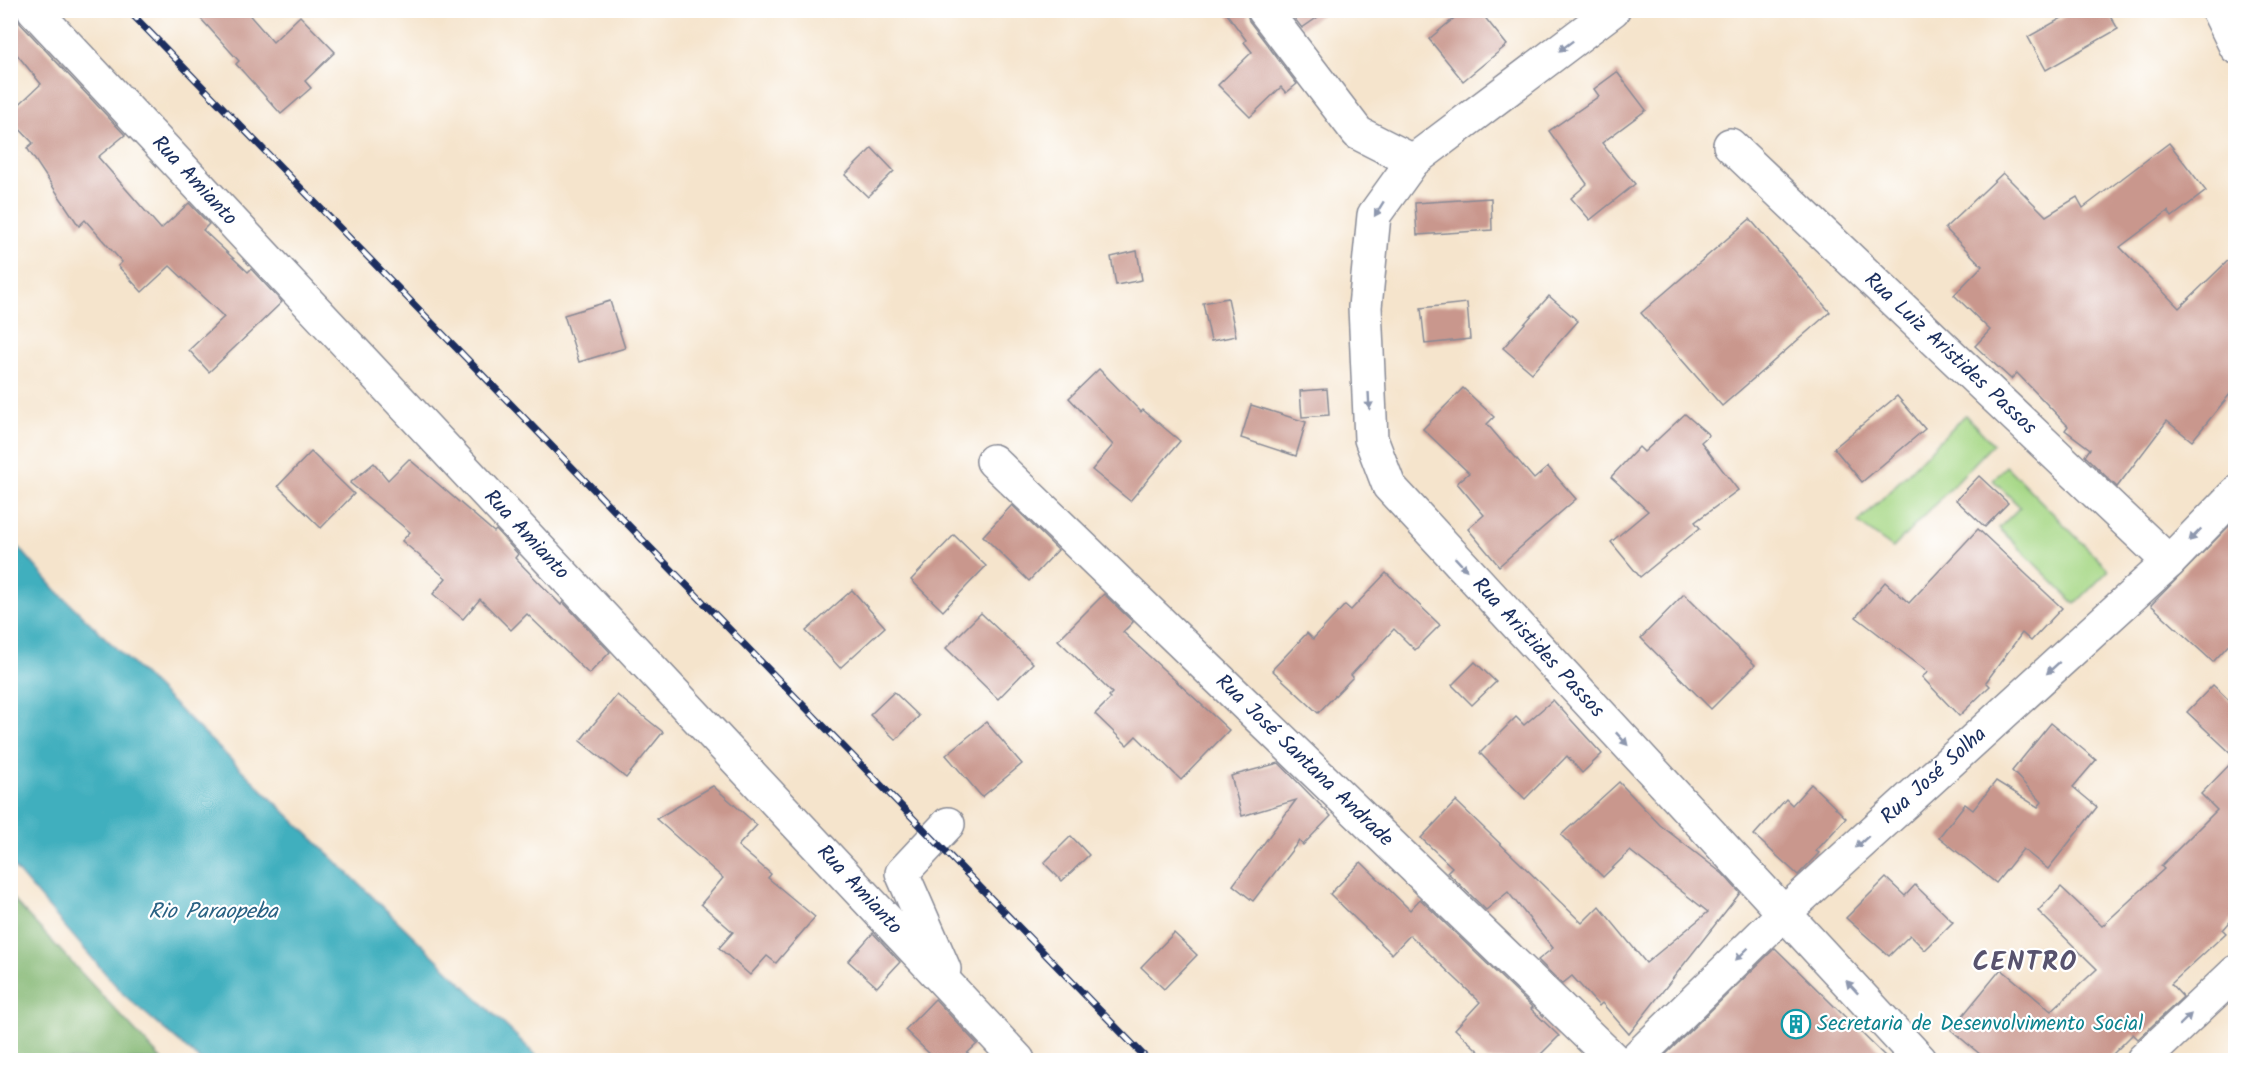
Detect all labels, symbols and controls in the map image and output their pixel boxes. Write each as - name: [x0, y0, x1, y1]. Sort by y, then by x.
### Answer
- one-way arrow: [1558, 39, 1573, 51]
- street label: Rua Amianto: [143, 128, 245, 234]
- one-way arrow: [1374, 200, 1385, 217]
- street label: Rua Luiz Aristides Passos: [1856, 265, 2044, 443]
- one-way arrow: [1365, 392, 1374, 411]
- street label: Rua Amianto: [475, 482, 577, 588]
- one-way arrow: [2188, 528, 2202, 543]
- one-way arrow: [1454, 557, 1468, 571]
- street label: Rua Aristides Passos: [1464, 570, 1612, 726]
- one-way arrow: [2045, 661, 2060, 675]
- street label: Rua José Santana Andrade: [1207, 667, 1401, 856]
- street label: Rua José Solha: [1873, 719, 1995, 833]
- one-way arrow: [1615, 731, 1629, 746]
- one-way arrow: [1855, 835, 1870, 848]
- street label: Rua Amianto: [808, 837, 910, 943]
- water label: Rio Paraopeba: [149, 895, 279, 930]
- district label: CENTRO: [1972, 941, 2078, 984]
- one-way arrow: [1735, 947, 1749, 961]
- one-way arrow: [1846, 980, 1859, 995]
- building icon: Secretaria de Desenvolvimento Social: [1780, 1008, 1812, 1040]
- place label: Secretaria de Desenvolvimento Social: [1817, 1008, 2143, 1041]
- one-way arrow: [2178, 1013, 2193, 1027]

